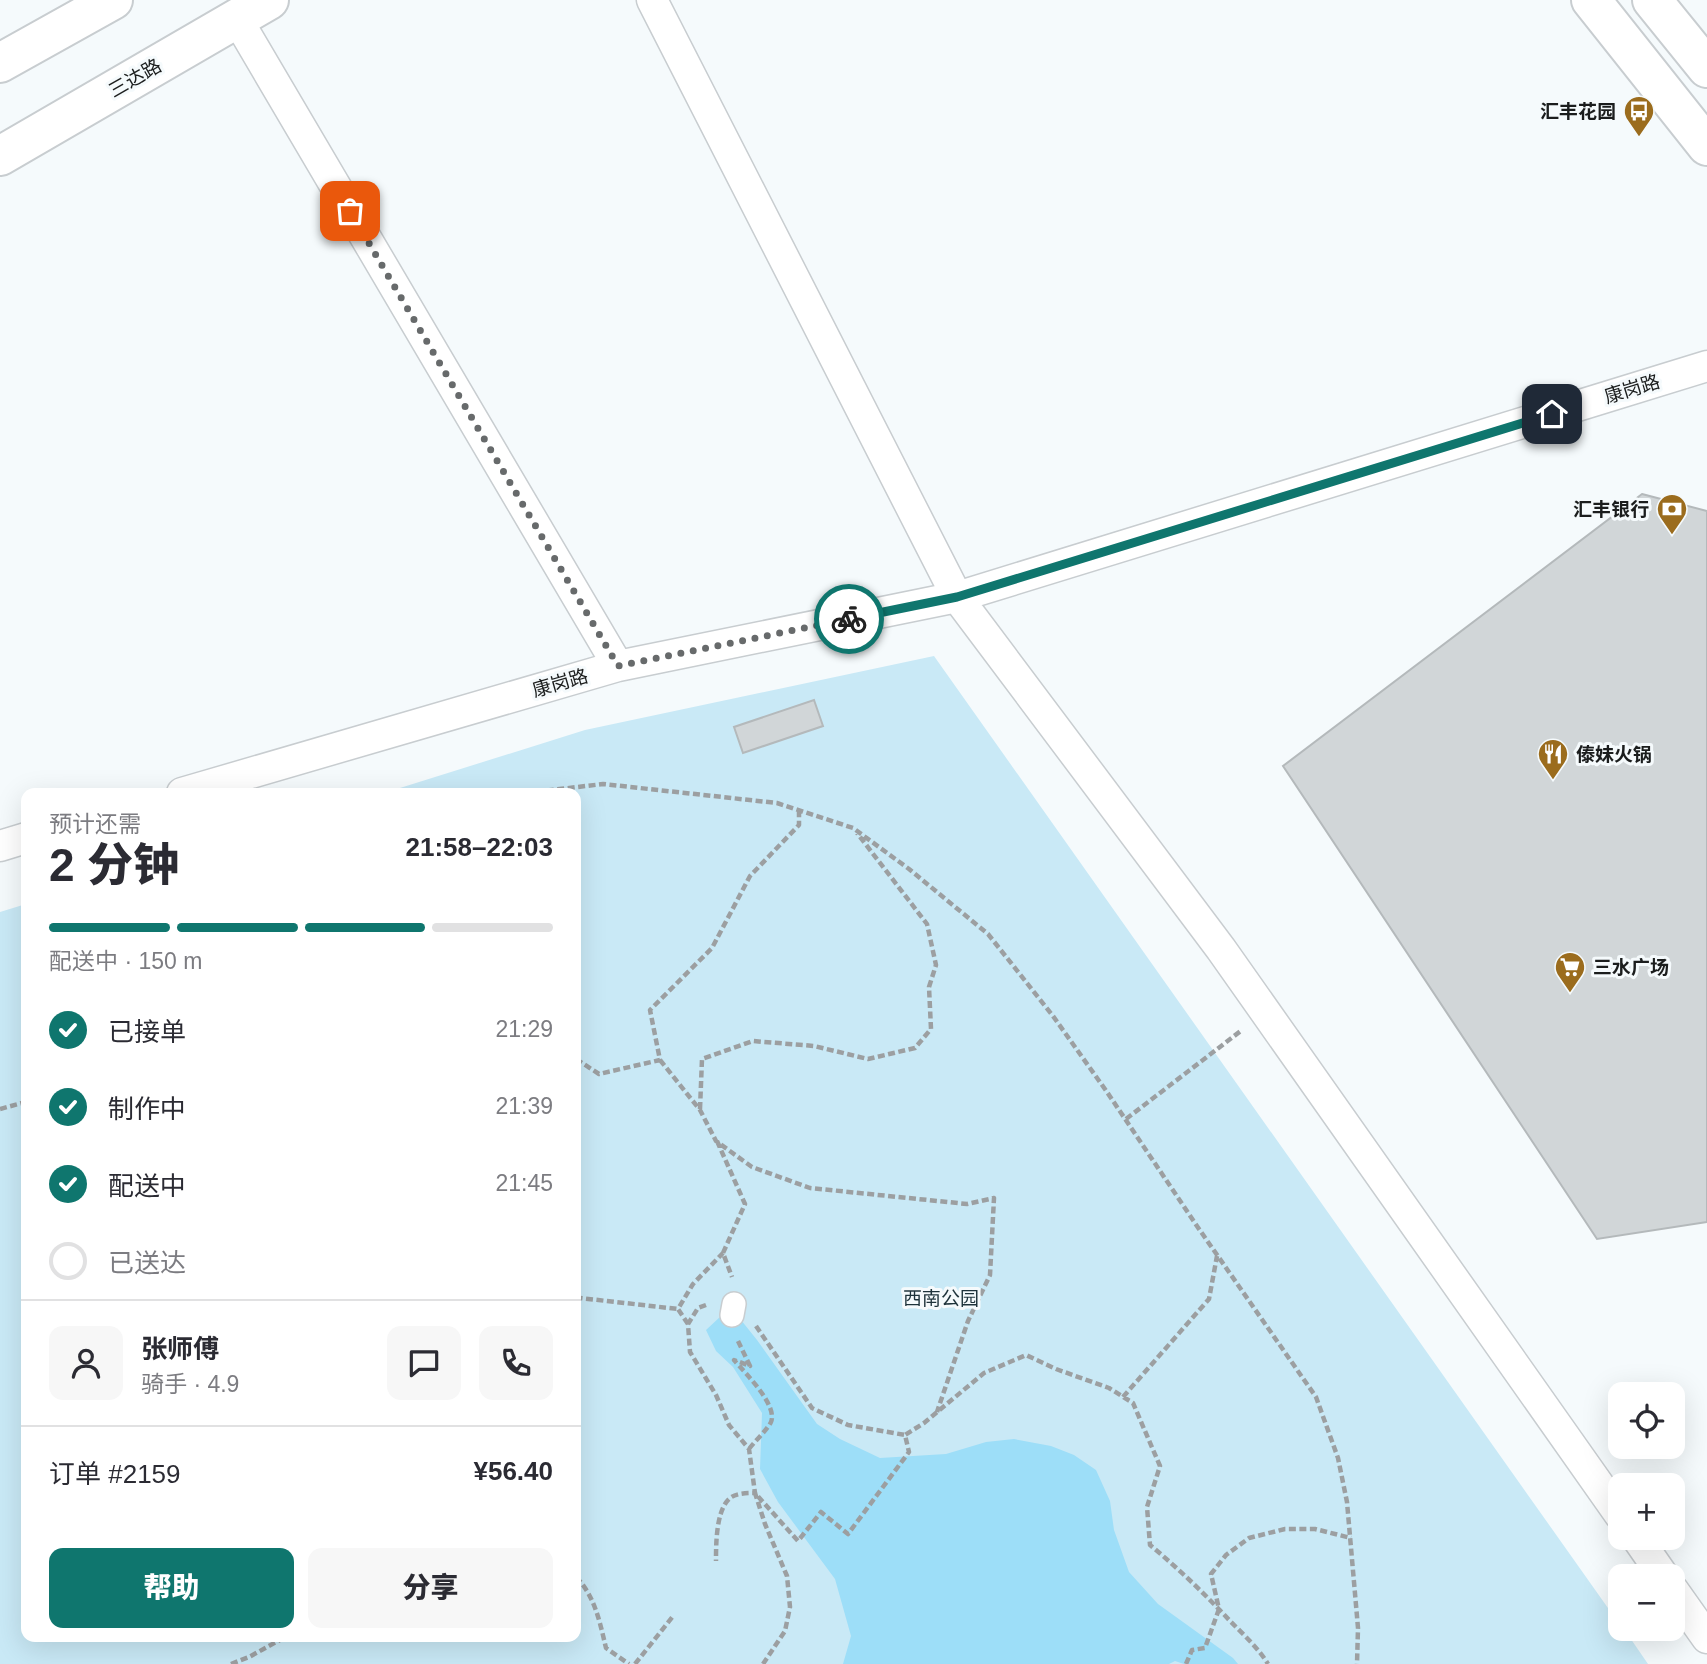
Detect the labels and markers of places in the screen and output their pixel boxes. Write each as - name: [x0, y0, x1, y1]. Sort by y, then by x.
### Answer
- bus stop icon: 汇丰花园: [1622, 94, 1656, 138]
- place label: 汇丰花园: [1540, 101, 1616, 122]
- pin: [320, 181, 380, 241]
- pin: [1522, 384, 1582, 444]
- bank icon: 汇丰银行: [1655, 492, 1689, 536]
- place label: 汇丰银行: [1573, 499, 1649, 520]
- restaurant icon: 傣妹火锅: [1536, 737, 1570, 781]
- place label: 傣妹火锅: [1576, 744, 1652, 765]
- supermarket icon: 三水广场: [1553, 950, 1587, 994]
- place label: 三水广场: [1593, 957, 1669, 978]

